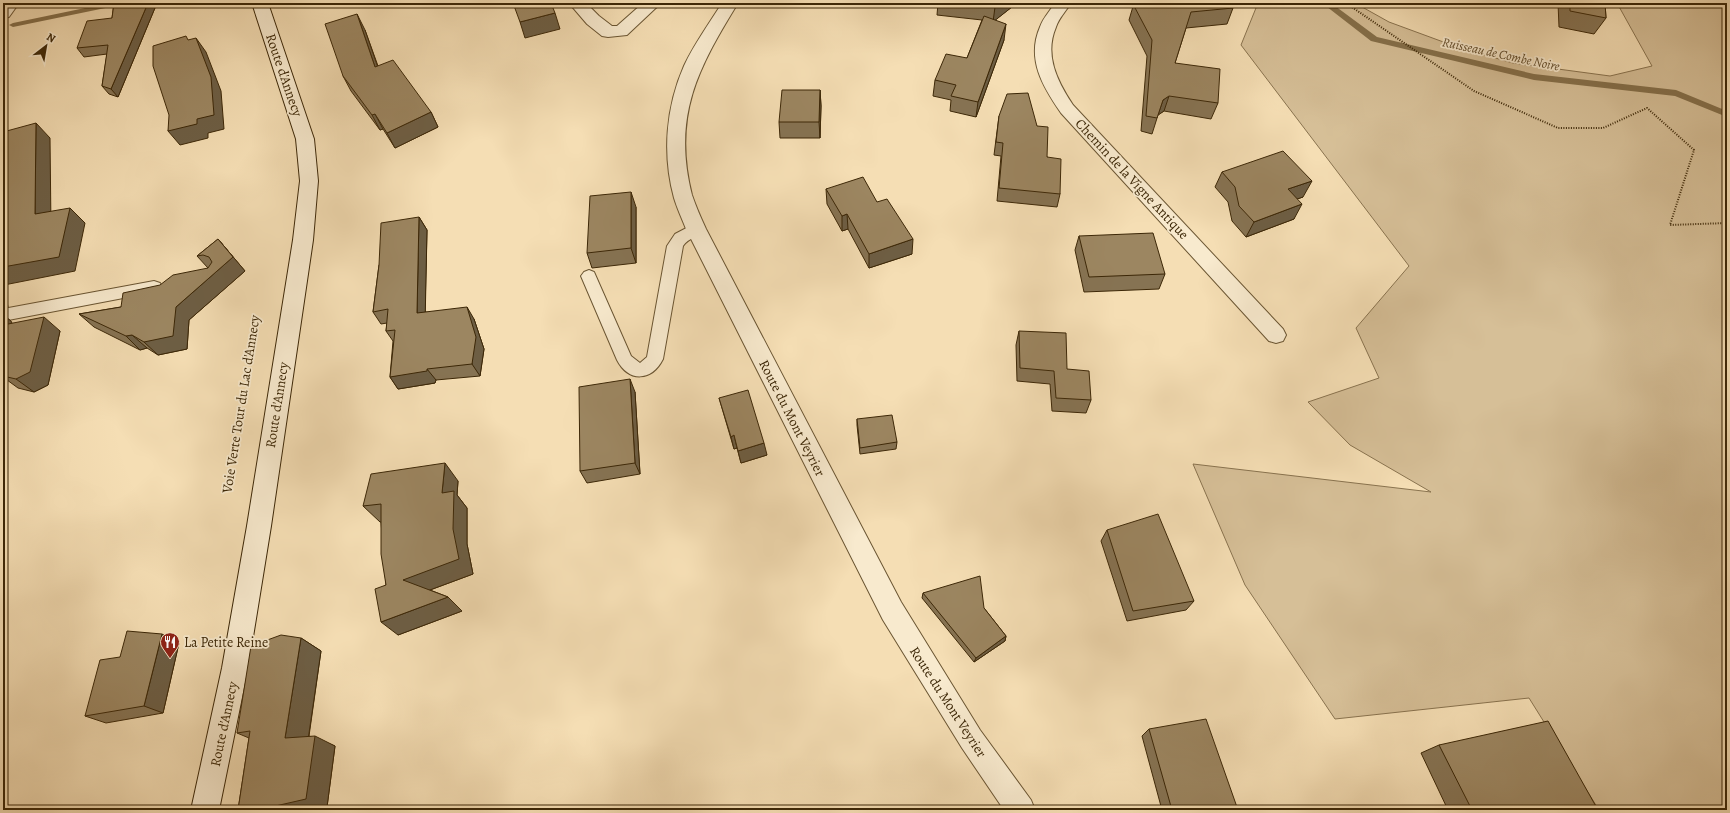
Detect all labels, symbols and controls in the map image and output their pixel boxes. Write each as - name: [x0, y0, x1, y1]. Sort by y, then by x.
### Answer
- north arrow: [26, 26, 66, 66]
- text: N: [44, 29, 58, 46]
- street label: Route d'Annecy: [261, 31, 307, 120]
- water label: Ruisseau de Combe Noire: [1441, 33, 1562, 75]
- street label: Chemin de la Vigne Antique: [1071, 114, 1193, 244]
- street label: Voie Verte Tour du Lac d'Annecy: [217, 313, 265, 495]
- street label: Route du Mont Veyrier: [754, 356, 830, 480]
- street label: Route d'Annecy: [261, 360, 293, 449]
- restaurant icon: La Petite Reine: [159, 631, 181, 659]
- place label: La Petite Reine: [184, 633, 268, 652]
- street label: Route du Mont Veyrier: [905, 643, 991, 762]
- street label: Route d'Annecy: [206, 679, 242, 768]

